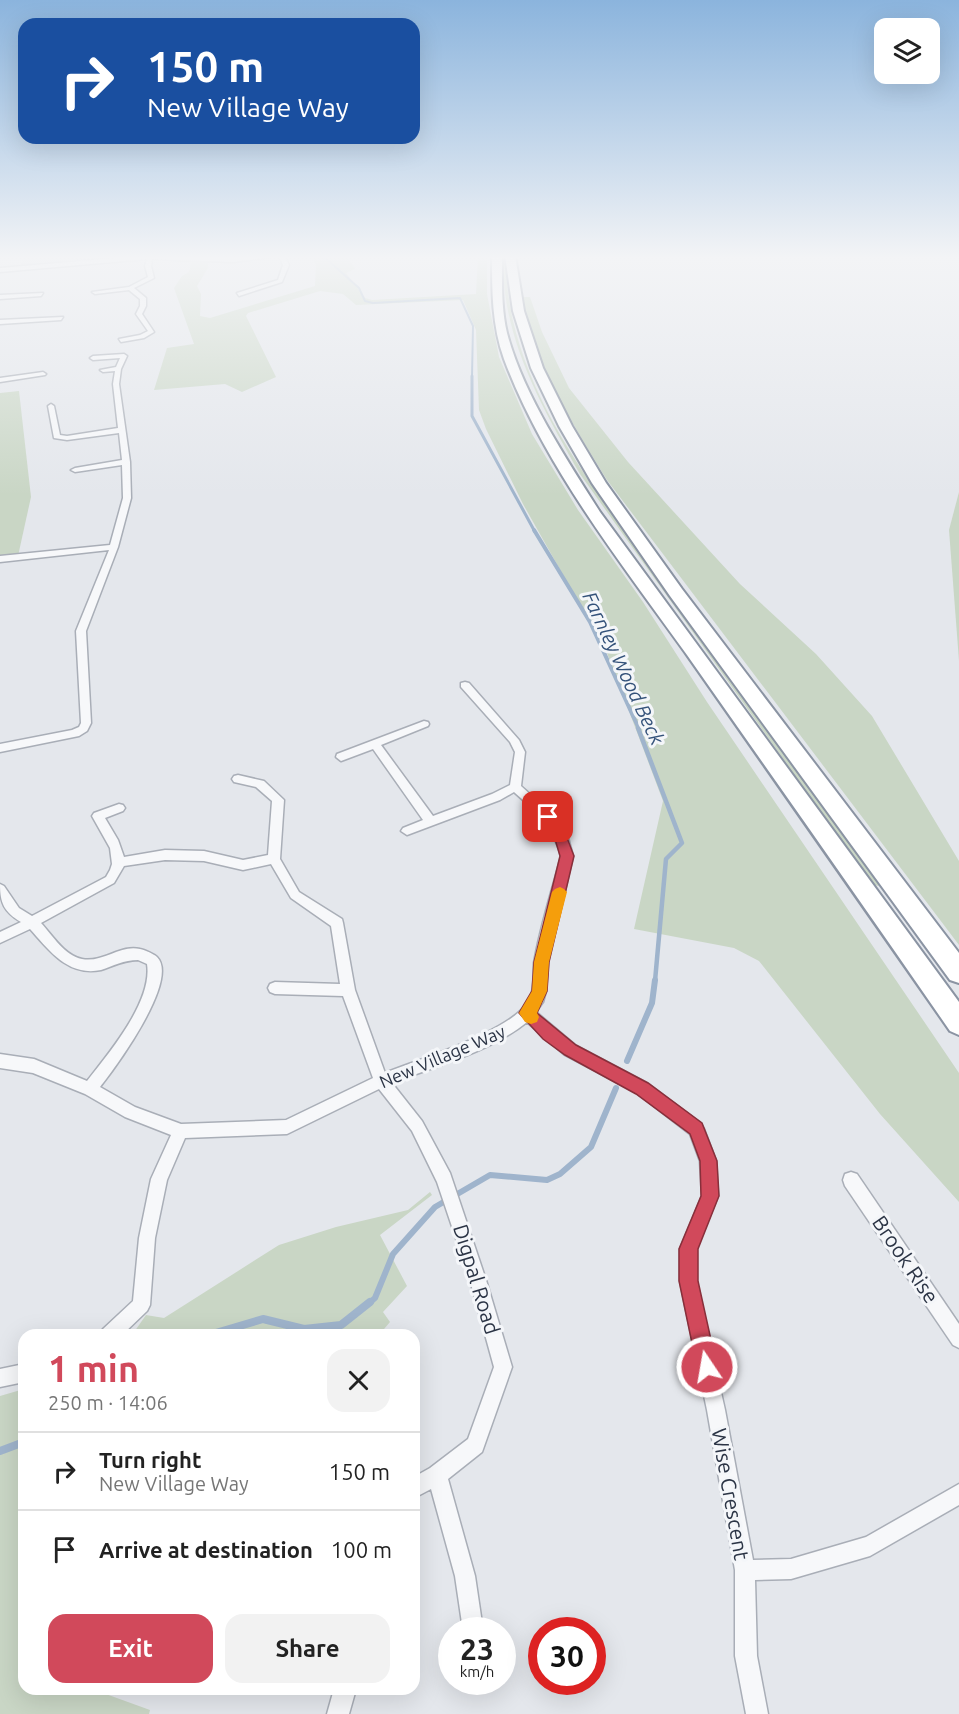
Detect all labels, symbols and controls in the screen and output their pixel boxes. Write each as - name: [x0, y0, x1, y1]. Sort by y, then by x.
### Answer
- map controls: [874, 18, 940, 84]
- button: layers: [874, 18, 940, 84]
- icon: right: [48, 42, 126, 120]
- text: 150 m: [147, 43, 264, 90]
- text: New Village Way: [147, 92, 349, 122]
- water label: Farnley Wood Beck: [578, 588, 670, 749]
- pin: [522, 791, 573, 842]
- icon: arrive: [531, 800, 564, 833]
- street label: New Village Way: [376, 1020, 508, 1092]
- street label: Brook Rise: [868, 1211, 944, 1307]
- street label: Digpal Road: [449, 1221, 505, 1337]
- position arrow: [675, 1335, 739, 1399]
- text: 1 min: [48, 1348, 139, 1389]
- button: close: [327, 1349, 390, 1412]
- text: 250 m · 14:06: [48, 1391, 168, 1414]
- street label: Wise Crescent: [708, 1426, 754, 1562]
- text: Turn right: [99, 1447, 201, 1472]
- icon: right: [48, 1455, 81, 1488]
- text: 150 m: [329, 1459, 390, 1484]
- text: New Village Way: [99, 1472, 249, 1495]
- icon: arrive: [48, 1533, 81, 1566]
- text: Arrive at destination: [99, 1537, 313, 1562]
- text: 100 m: [331, 1537, 392, 1562]
- button: Exit: [48, 1614, 213, 1683]
- button: Share: [225, 1614, 390, 1683]
- speed limit sign: 30: [528, 1617, 606, 1695]
- text: 23: [460, 1632, 494, 1666]
- text: km/h: [460, 1663, 494, 1680]

